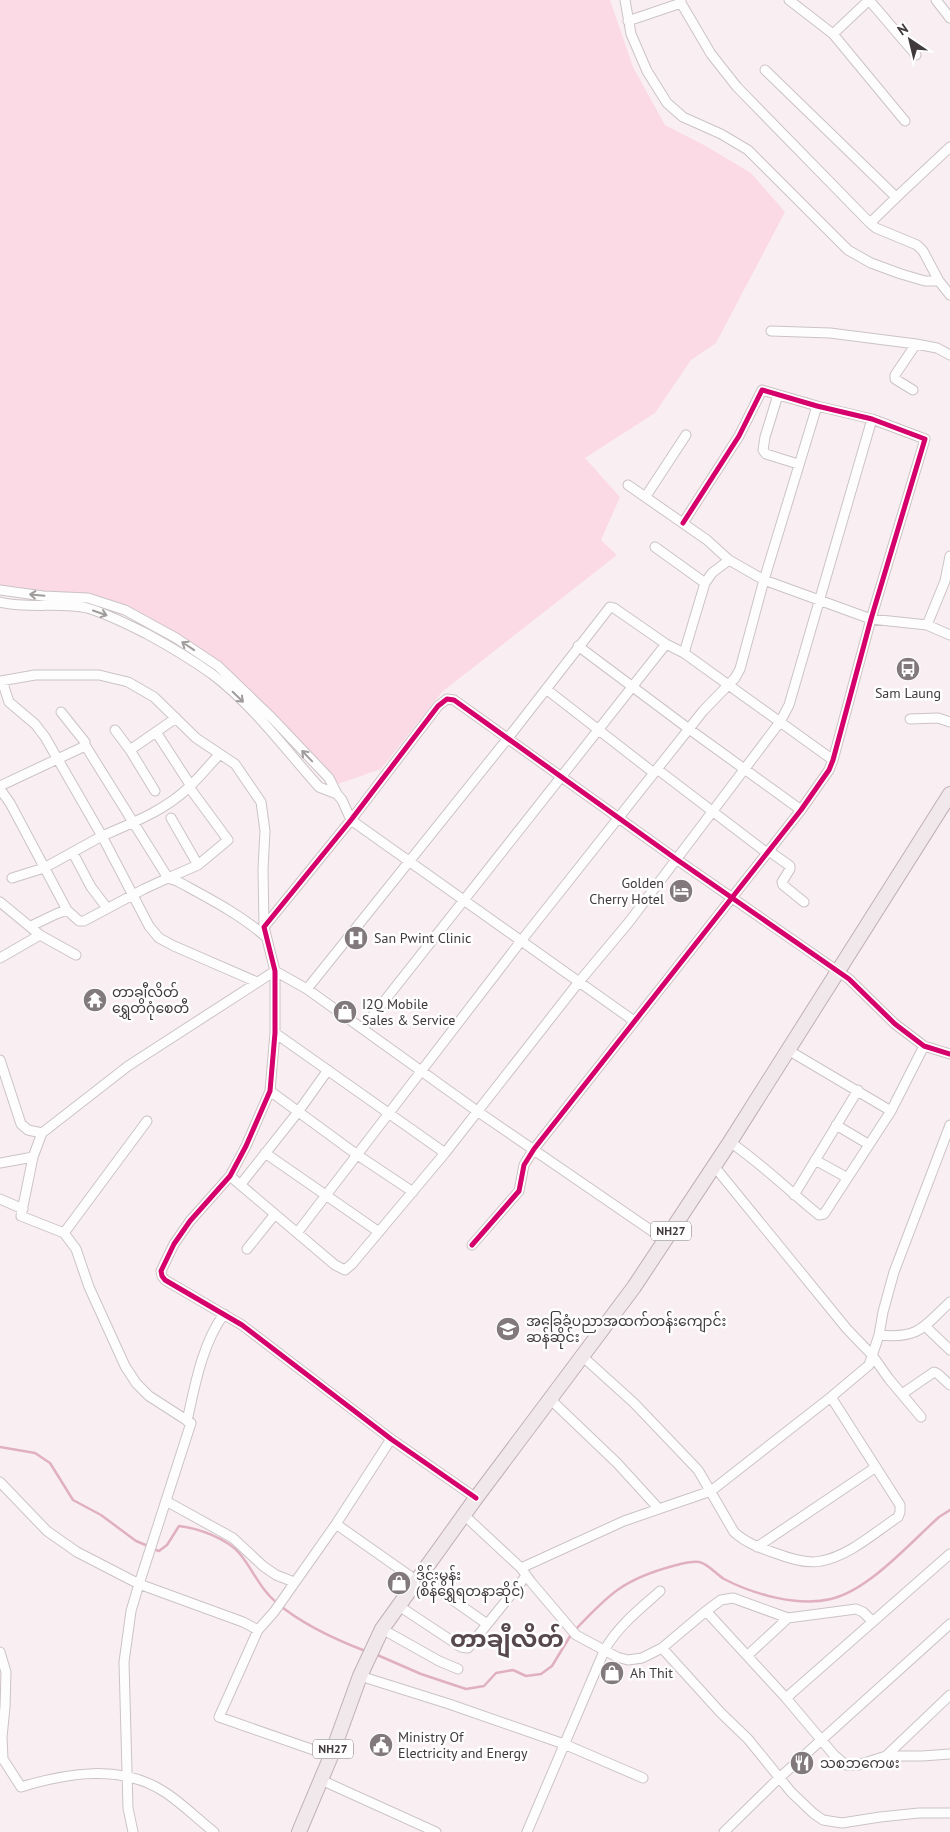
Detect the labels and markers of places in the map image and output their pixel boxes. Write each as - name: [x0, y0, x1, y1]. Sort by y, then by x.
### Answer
- bus stop icon: Sam Laung: [895, 656, 921, 682]
- place label: Sam Laung: [875, 684, 941, 702]
- place label: Golden Cherry Hotel: [589, 874, 664, 908]
- hotel icon: Golden Cherry Hotel: [668, 878, 694, 904]
- hospital icon: San Pwint Clinic: [343, 925, 369, 951]
- place label: San Pwint Clinic: [374, 929, 471, 947]
- place label: တာချီလိတ် ရွှေတိဂုံစေတီ: [112, 982, 189, 1020]
- temple icon: တာချီလိတ် ရွှေတိဂုံစေတီ: [82, 987, 108, 1013]
- place label: I2Q Mobile Sales & Service: [362, 995, 455, 1029]
- shop icon: I2Q Mobile Sales & Service: [332, 999, 358, 1025]
- place label: အခြေခံပညာအထက်တန်းကျောင်း ဆန်ဆိုင်း: [526, 1311, 726, 1349]
- school or university icon: အခြေခံပညာအထက်တန်းကျောင်း ဆန်ဆိုင်း: [495, 1316, 521, 1342]
- place label: ဒိုင်းမွန်း (စိန်ရွှေရတနာဆိုင်): [416, 1565, 524, 1603]
- shop icon: ဒိုင်းမွန်း (စိန်ရွှေရတနာဆိုင်): [386, 1570, 412, 1596]
- shop icon: Ah Thit: [599, 1660, 625, 1686]
- place label: Ah Thit: [630, 1664, 673, 1682]
- place label: Ministry Of Electricity and Energy: [398, 1728, 528, 1762]
- public building icon: Ministry Of Electricity and Energy: [368, 1732, 394, 1758]
- restaurant icon: သစၥာကေဖး: [789, 1750, 815, 1776]
- place label: သစၥာကေဖး: [820, 1754, 900, 1772]

